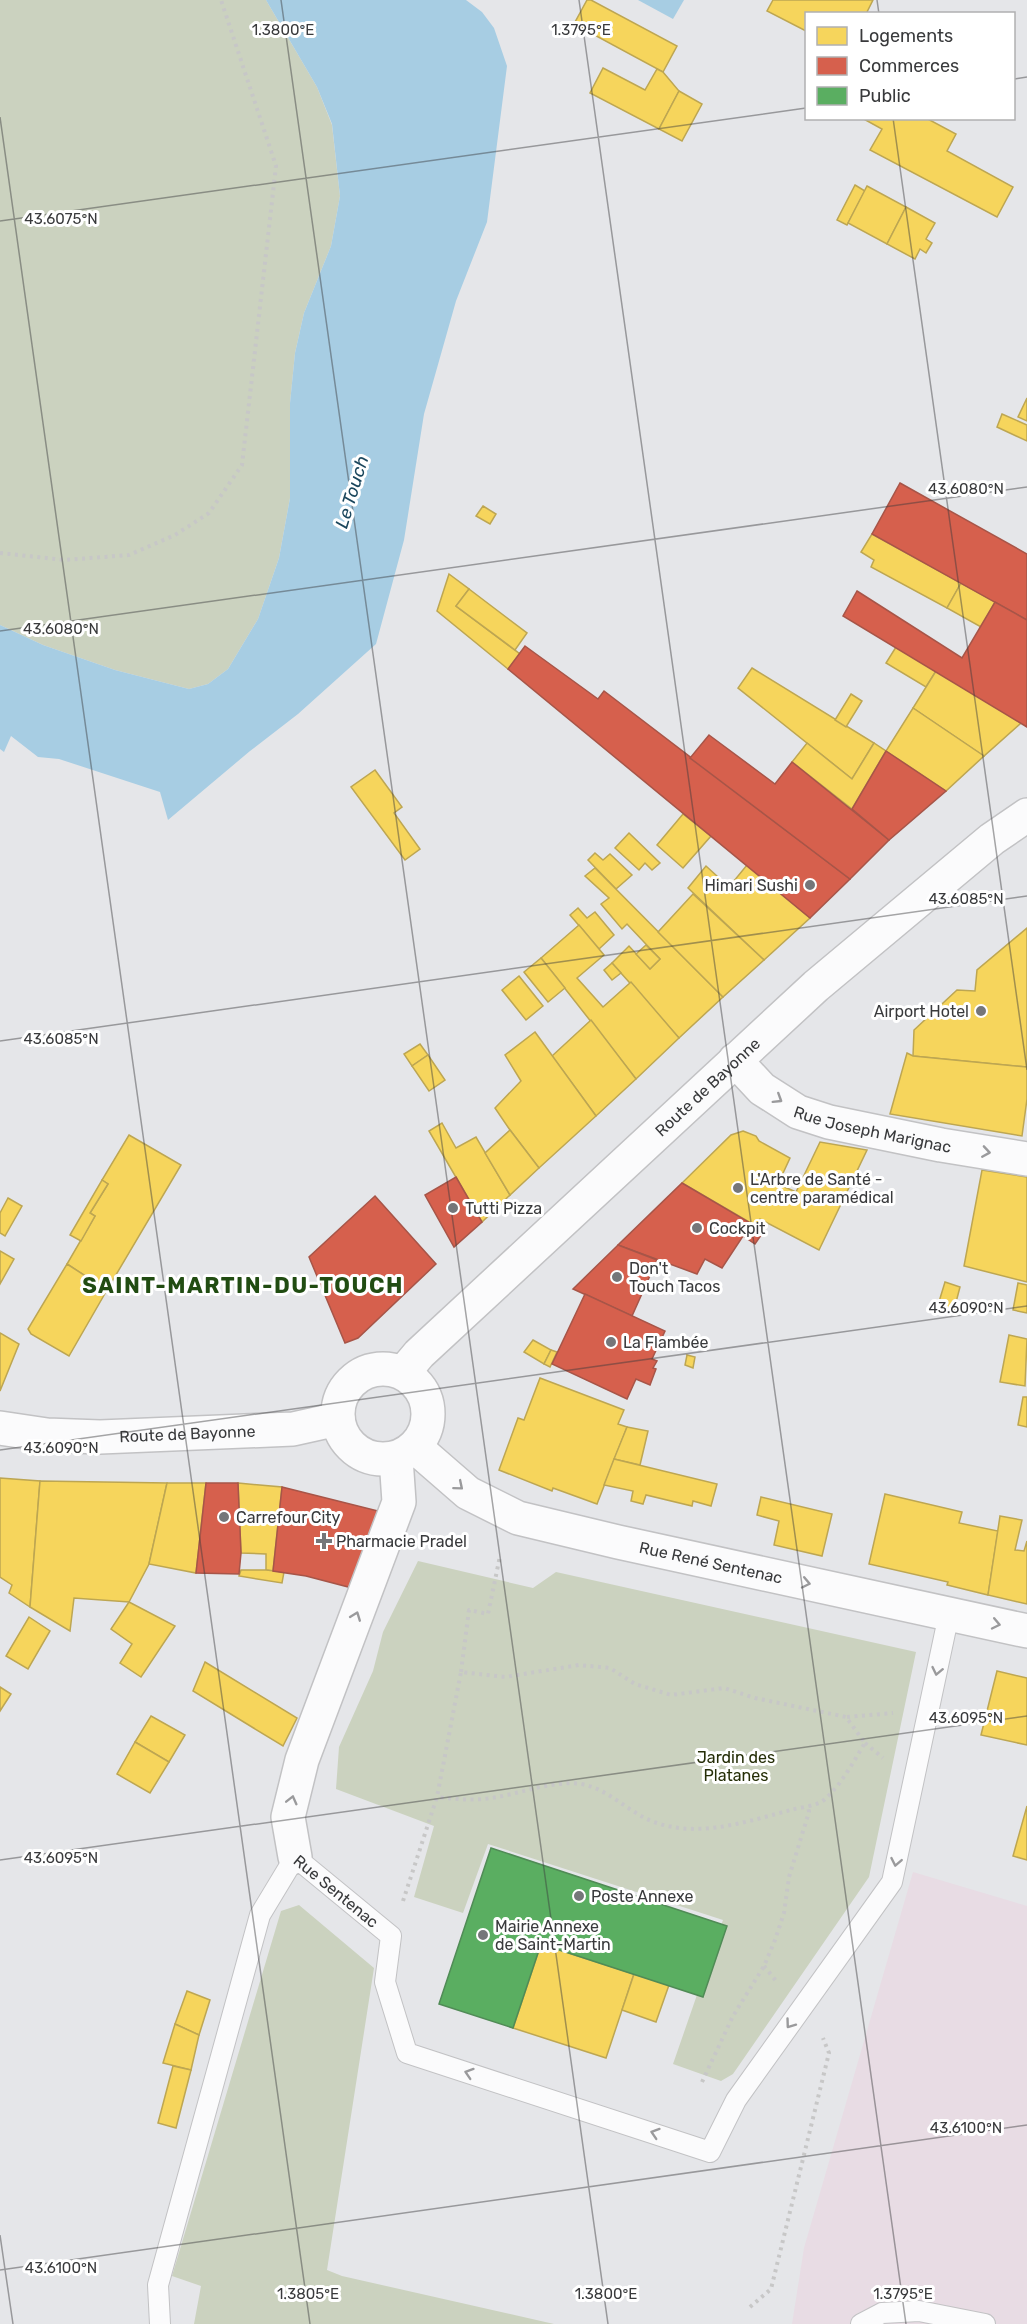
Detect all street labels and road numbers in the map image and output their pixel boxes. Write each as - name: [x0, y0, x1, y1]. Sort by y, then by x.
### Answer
- street label: Route de Bayonne: [651, 1033, 764, 1140]
- street label: Rue Joseph Marignac: [791, 1102, 953, 1156]
- street label: Route de Bayonne: [119, 1421, 256, 1446]
- street label: Rue René Sentenac: [638, 1537, 784, 1587]
- street label: Rue Sentenac: [290, 1851, 383, 1931]

